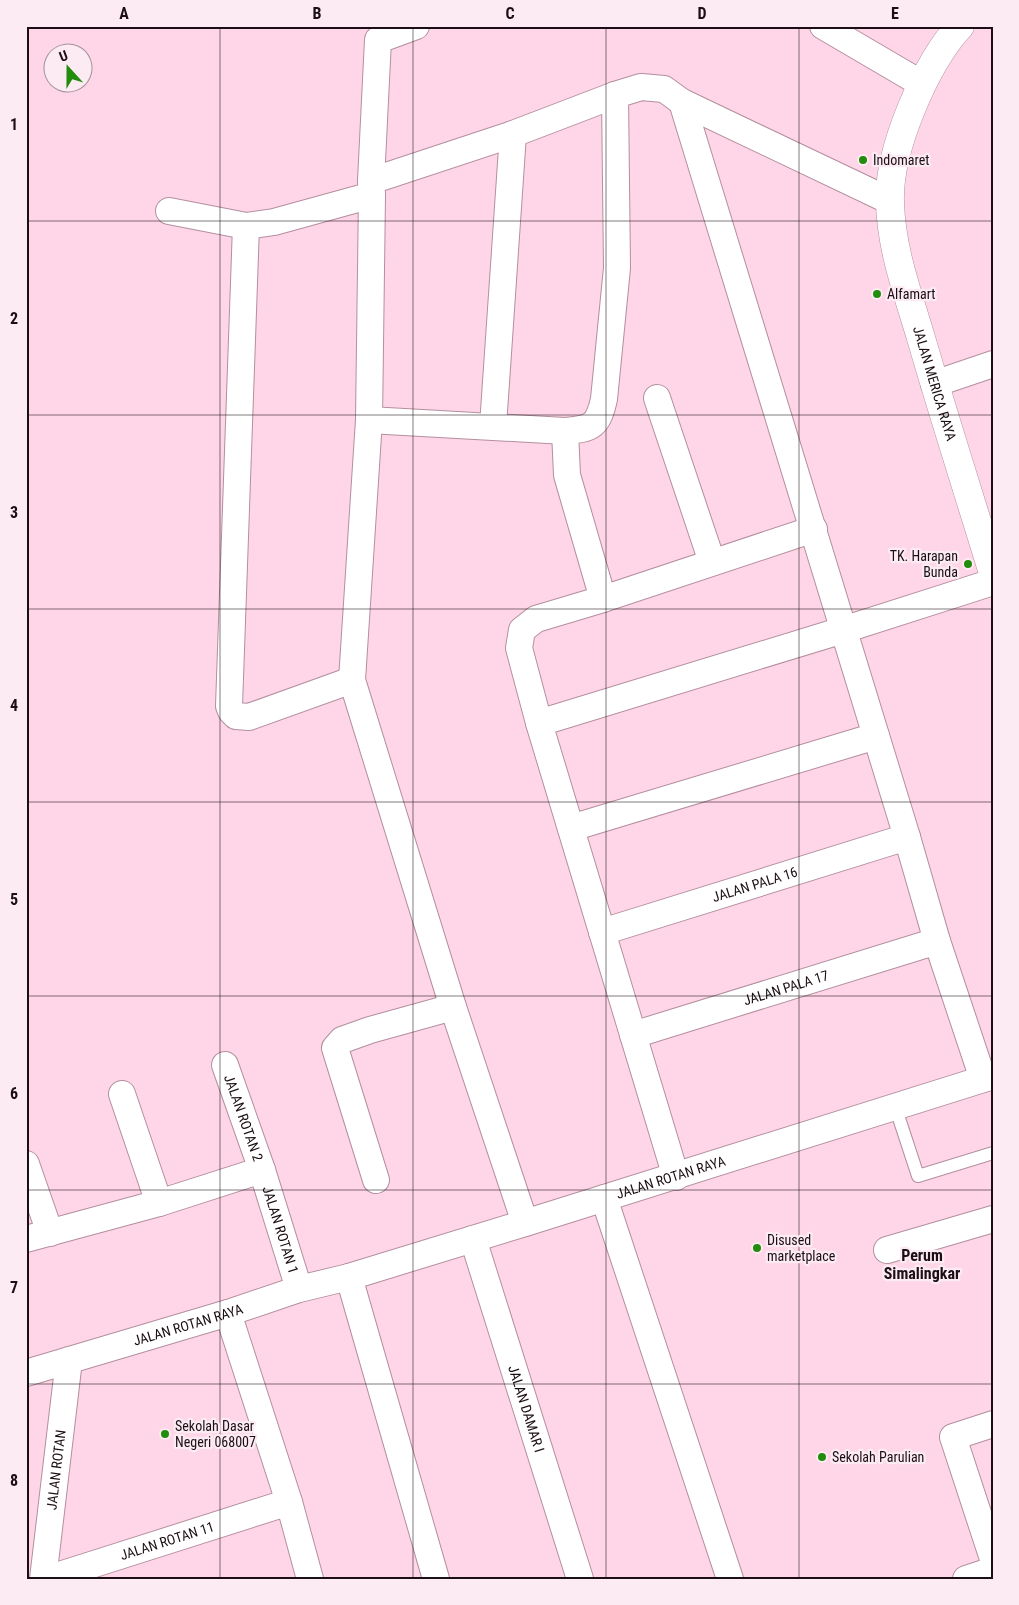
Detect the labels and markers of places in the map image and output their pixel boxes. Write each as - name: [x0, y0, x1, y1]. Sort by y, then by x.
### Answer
- place label: Indomaret: [873, 152, 929, 168]
- marker: Indomaret: [857, 154, 869, 166]
- place label: Alfamart: [887, 286, 935, 302]
- marker: Alfamart: [871, 288, 883, 300]
- place label: TK. Harapan Bunda: [890, 548, 958, 580]
- marker: TK. Harapan Bunda: [962, 558, 974, 570]
- place label: Disused marketplace: [767, 1232, 836, 1264]
- marker: Disused marketplace: [751, 1242, 763, 1254]
- place label: Sekolah Dasar Negeri 068007: [175, 1418, 256, 1450]
- marker: Sekolah Dasar Negeri 068007: [159, 1428, 171, 1440]
- place label: Sekolah Parulian: [832, 1449, 924, 1465]
- marker: Sekolah Parulian: [816, 1451, 828, 1463]

